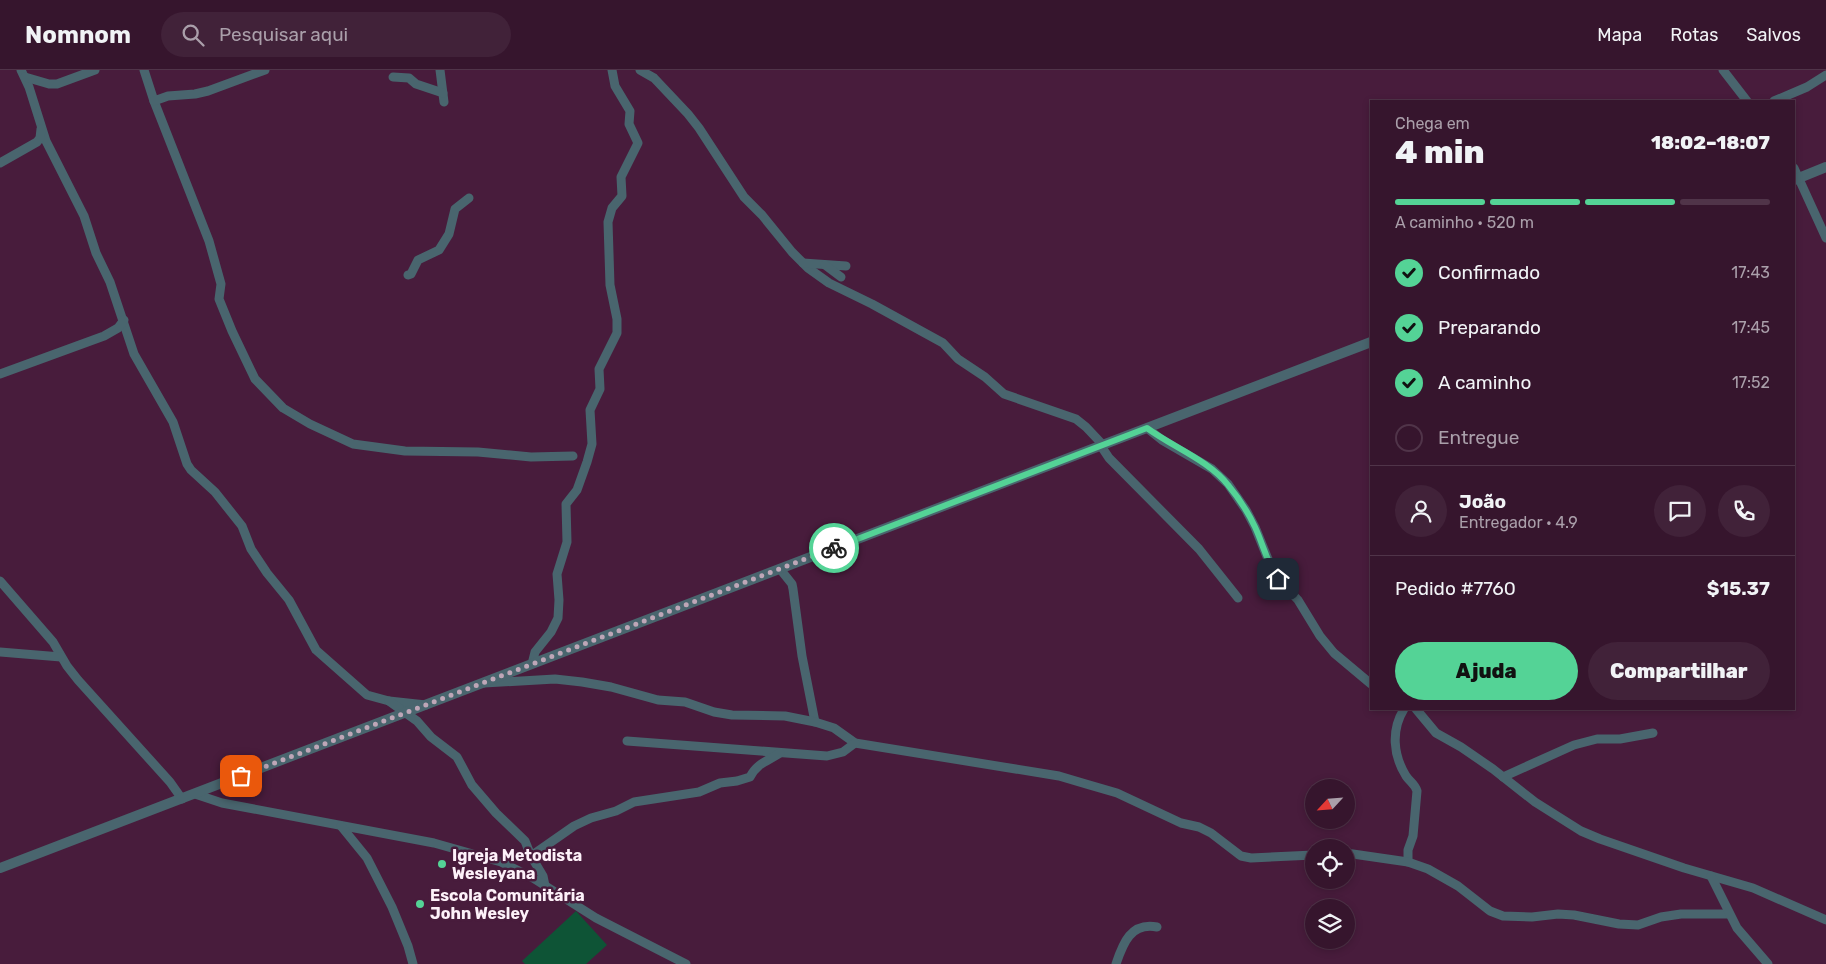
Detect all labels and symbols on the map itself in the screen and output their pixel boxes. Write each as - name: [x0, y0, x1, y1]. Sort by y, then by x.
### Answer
- courier: [809, 523, 859, 573]
- pin: [1257, 558, 1299, 600]
- pin: [220, 755, 262, 797]
- north arrow: [1305, 779, 1355, 829]
- place label: Igreja Metodista Wesleyana: [452, 846, 582, 883]
- marker: Igreja Metodista Wesleyana: [436, 858, 448, 870]
- place label: Escola Comunitária John Wesley: [430, 886, 585, 923]
- marker: Escola Comunitária John Wesley: [414, 898, 426, 910]

